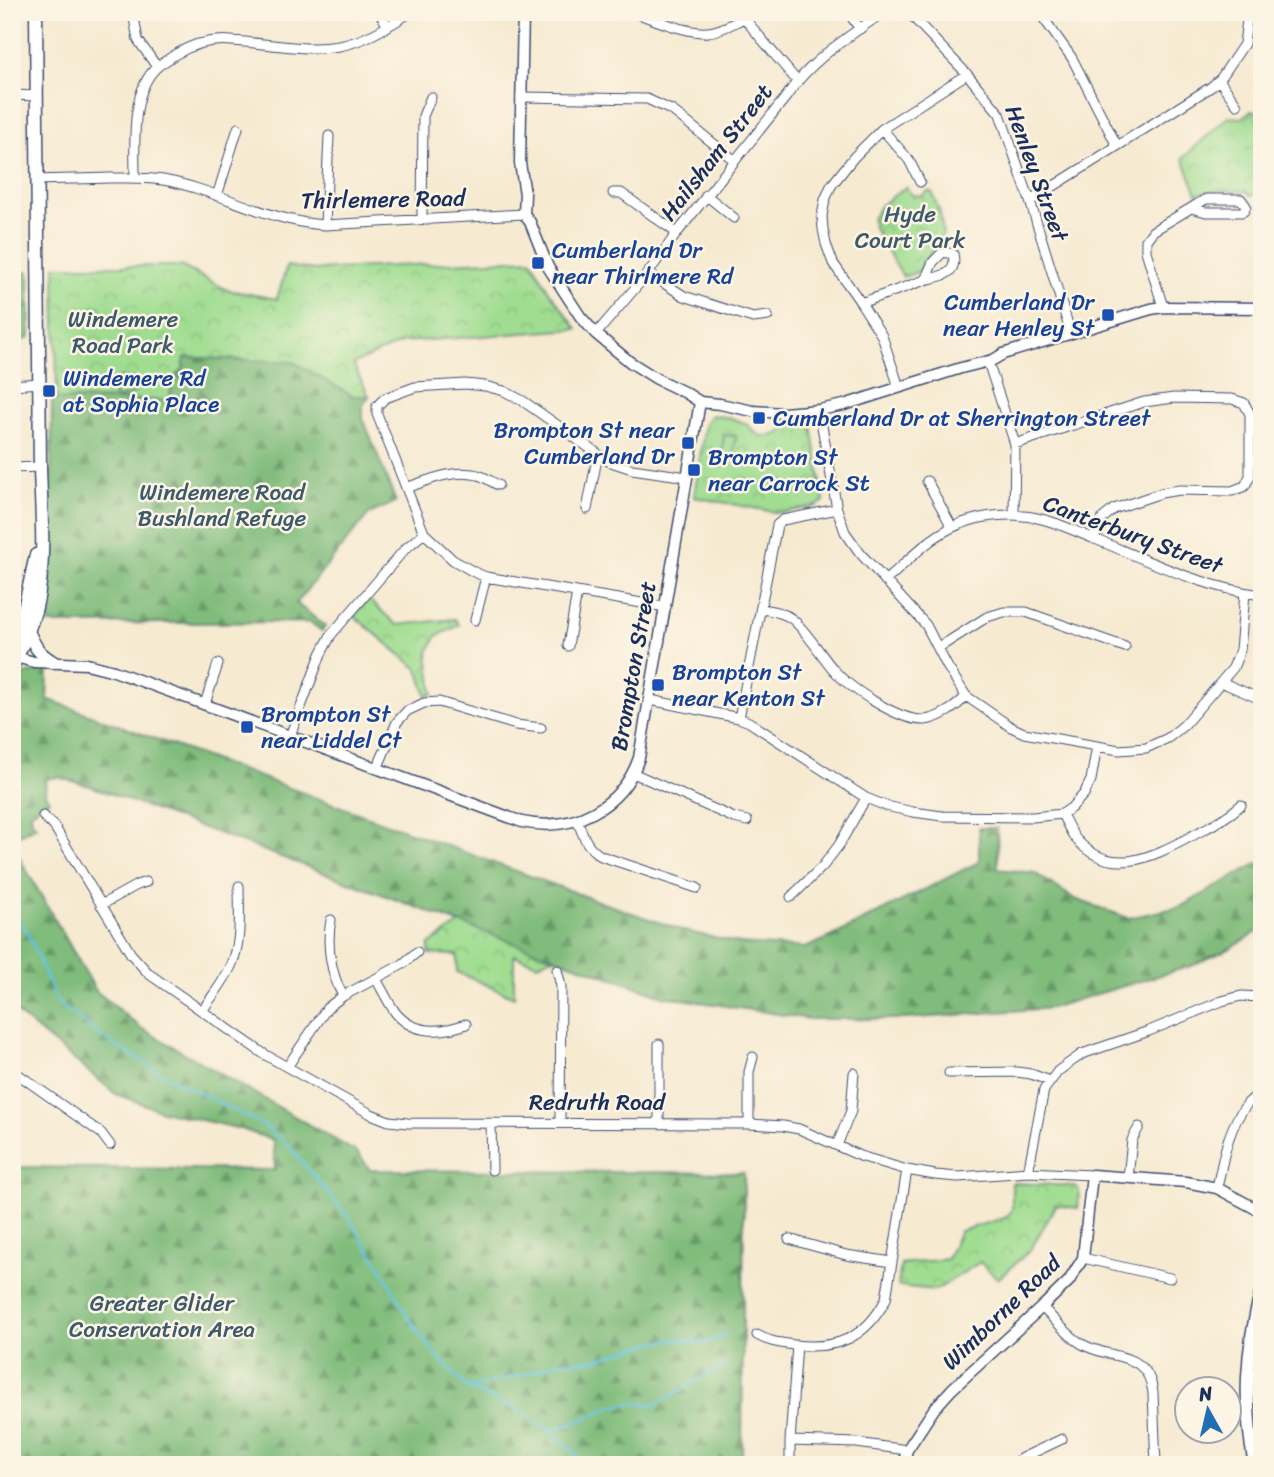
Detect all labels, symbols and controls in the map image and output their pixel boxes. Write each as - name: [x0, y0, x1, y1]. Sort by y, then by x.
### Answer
- street label: Hailsham Street: [649, 74, 784, 230]
- street label: Henley Street: [993, 99, 1081, 249]
- street label: Thirlemere Road: [301, 178, 467, 221]
- park label: Hyde Court Park: [855, 194, 966, 261]
- place label: Cumberland Dr near Thirlmere Rd: [552, 230, 735, 297]
- marker: Cumberland Dr near Thirlmere Rd: [530, 255, 546, 271]
- place label: Cumberland Dr near Henley St: [943, 282, 1096, 349]
- park label: Windemere Road Park: [68, 299, 178, 366]
- marker: Cumberland Dr near Henley St: [1100, 307, 1116, 323]
- place label: Windemere Rd at Sophia Place: [63, 358, 219, 425]
- marker: Windemere Rd at Sophia Place: [41, 383, 57, 399]
- place label: Cumberland Dr at Sherrington Street: [773, 398, 1152, 439]
- place label: Brompton St near Cumberland Dr: [494, 410, 676, 477]
- marker: Cumberland Dr at Sherrington Street: [751, 410, 767, 426]
- marker: Brompton St near Cumberland Dr: [680, 435, 696, 451]
- place label: Brompton St near Carrock St: [708, 437, 870, 504]
- marker: Brompton St near Carrock St: [686, 462, 702, 478]
- park label: Windemere Road Bushland Refuge: [138, 472, 307, 539]
- street label: Canterbury Street: [1037, 483, 1230, 587]
- street label: Brompton Street: [598, 578, 669, 754]
- place label: Brompton St near Kenton St: [672, 652, 826, 719]
- marker: Brompton St near Kenton St: [650, 677, 666, 693]
- place label: Brompton St near Liddel Ct: [261, 694, 403, 761]
- marker: Brompton St near Liddel Ct: [239, 719, 255, 735]
- street label: Redruth Road: [529, 1082, 667, 1123]
- street label: Wimborne Road: [932, 1243, 1072, 1381]
- park label: Greater Glider Conservation Area: [69, 1283, 255, 1350]
- north arrow: [1172, 1376, 1242, 1446]
- text: N: [1196, 1376, 1215, 1411]

